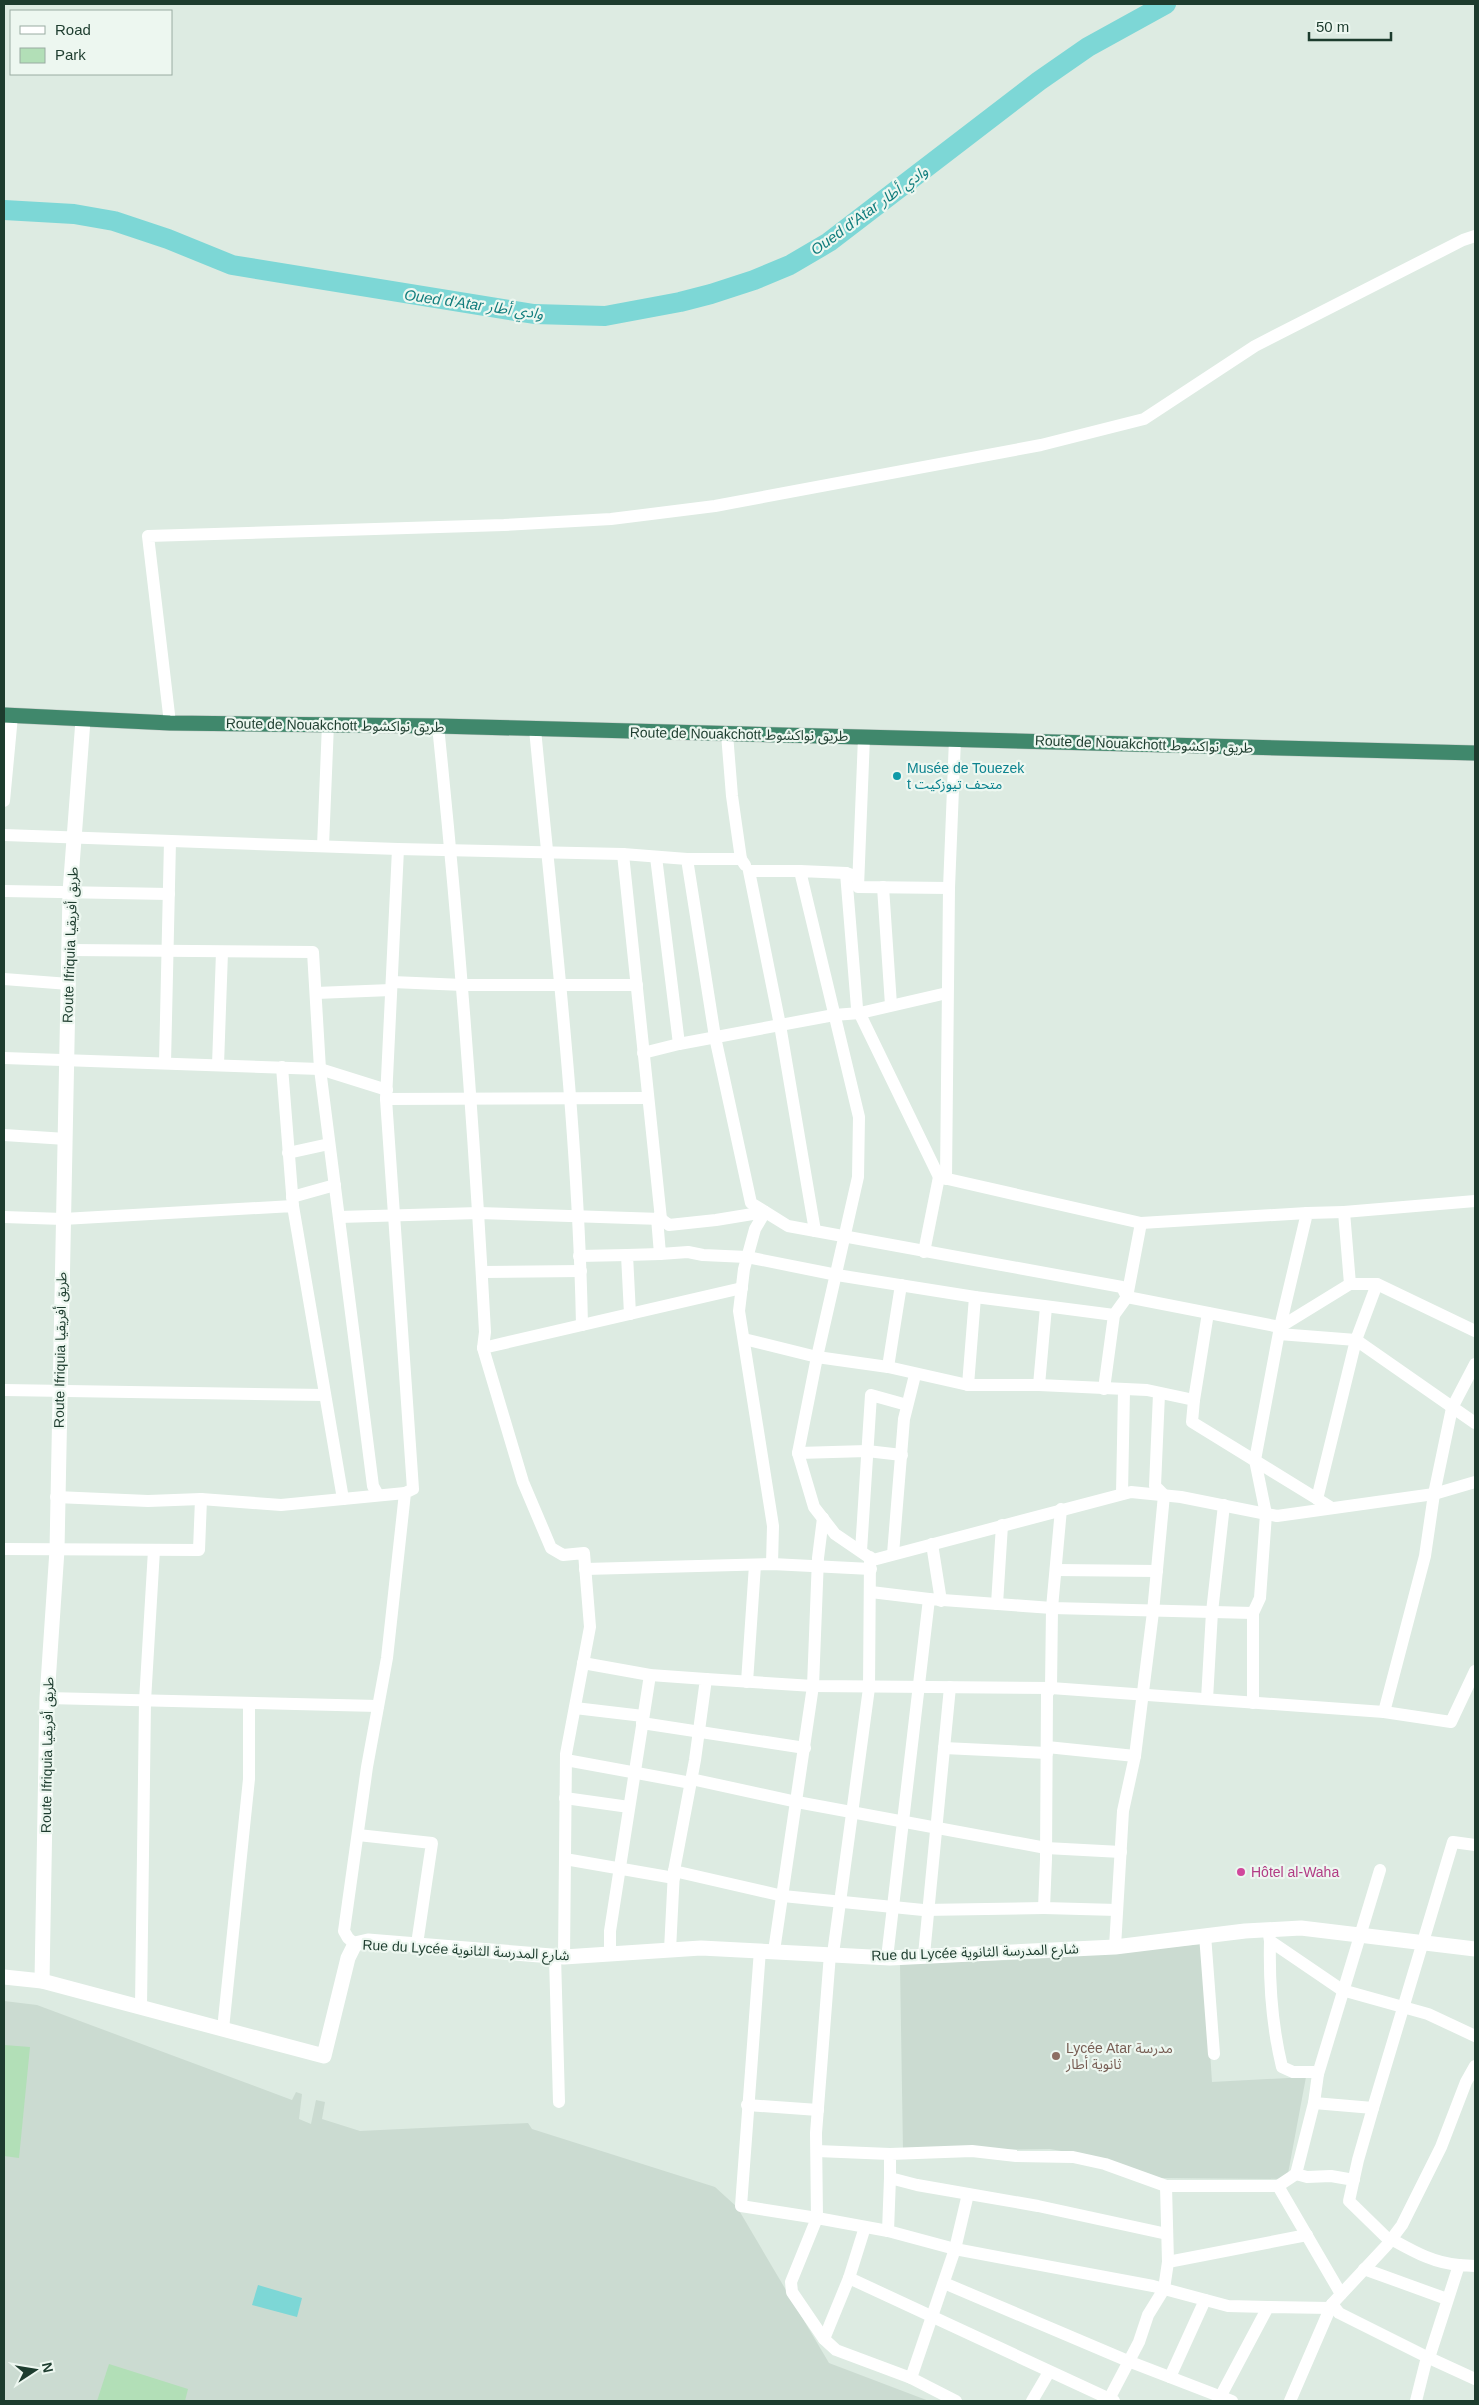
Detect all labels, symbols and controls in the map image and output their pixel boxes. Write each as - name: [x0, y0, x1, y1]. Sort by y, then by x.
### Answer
- legend: [10, 10, 172, 75]
- scale bar: [1309, 10, 1392, 42]
- text: 50 m: [1316, 18, 1349, 35]
- text: Road: [55, 21, 91, 38]
- text: Park: [55, 46, 86, 63]
- water label: Oued d'Atar وادي أطار: [807, 161, 933, 261]
- water label: Oued d'Atar وادي أطار: [403, 285, 545, 326]
- street label: Route de Nouakchott طريق نواكشوط: [226, 715, 444, 737]
- street label: Route de Nouakchott طريق نواكشوط: [630, 724, 848, 746]
- street label: Route de Nouakchott طريق نواكشوط: [1034, 732, 1253, 758]
- place label: Musée de Touezek t متحف تيوزكيت: [907, 760, 1025, 793]
- marker: Musée de Touezek t متحف تيوزكيت: [891, 770, 903, 782]
- street label: Route Ifriquia طريق أفريقيا: [59, 867, 83, 1023]
- street label: Route Ifriquia طريق أفريقيا: [50, 1272, 71, 1428]
- street label: Route Ifriquia طريق أفريقيا: [37, 1677, 58, 1833]
- place label: Hôtel al-Waha: [1251, 1864, 1339, 1880]
- marker: Hôtel al-Waha: [1235, 1866, 1247, 1878]
- street label: Rue du Lycée شارع المدرسة الثانوية: [362, 1937, 570, 1966]
- street label: Rue du Lycée شارع المدرسة الثانوية: [871, 1940, 1079, 1967]
- place label: Lycée Atar مدرسة ثانوية أطار: [1065, 2040, 1173, 2073]
- marker: Lycée Atar مدرسة ثانوية أطار: [1050, 2050, 1062, 2062]
- north arrow: [10, 2345, 60, 2395]
- text: N: [39, 2361, 57, 2374]

